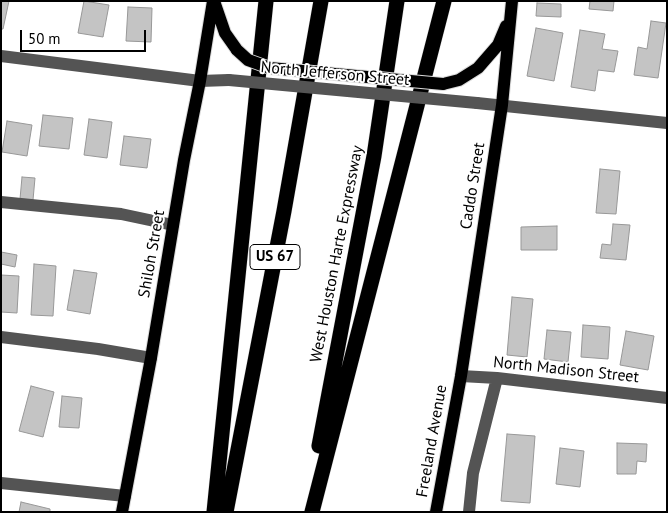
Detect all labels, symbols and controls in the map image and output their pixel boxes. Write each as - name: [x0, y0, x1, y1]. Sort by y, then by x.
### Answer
- scale bar: [22, 20, 149, 52]
- text: 50 m: [28, 29, 61, 48]
- street label: North Jefferson Street: [260, 58, 410, 90]
- street label: Caddo Street: [457, 141, 489, 231]
- street label: West Houston Harte Expressway: [307, 144, 367, 364]
- street label: Shiloh Street: [135, 209, 169, 299]
- road number: US 67: [250, 244, 300, 270]
- street label: North Madison Street: [492, 353, 640, 387]
- street label: Freeland Avenue: [413, 383, 451, 499]

